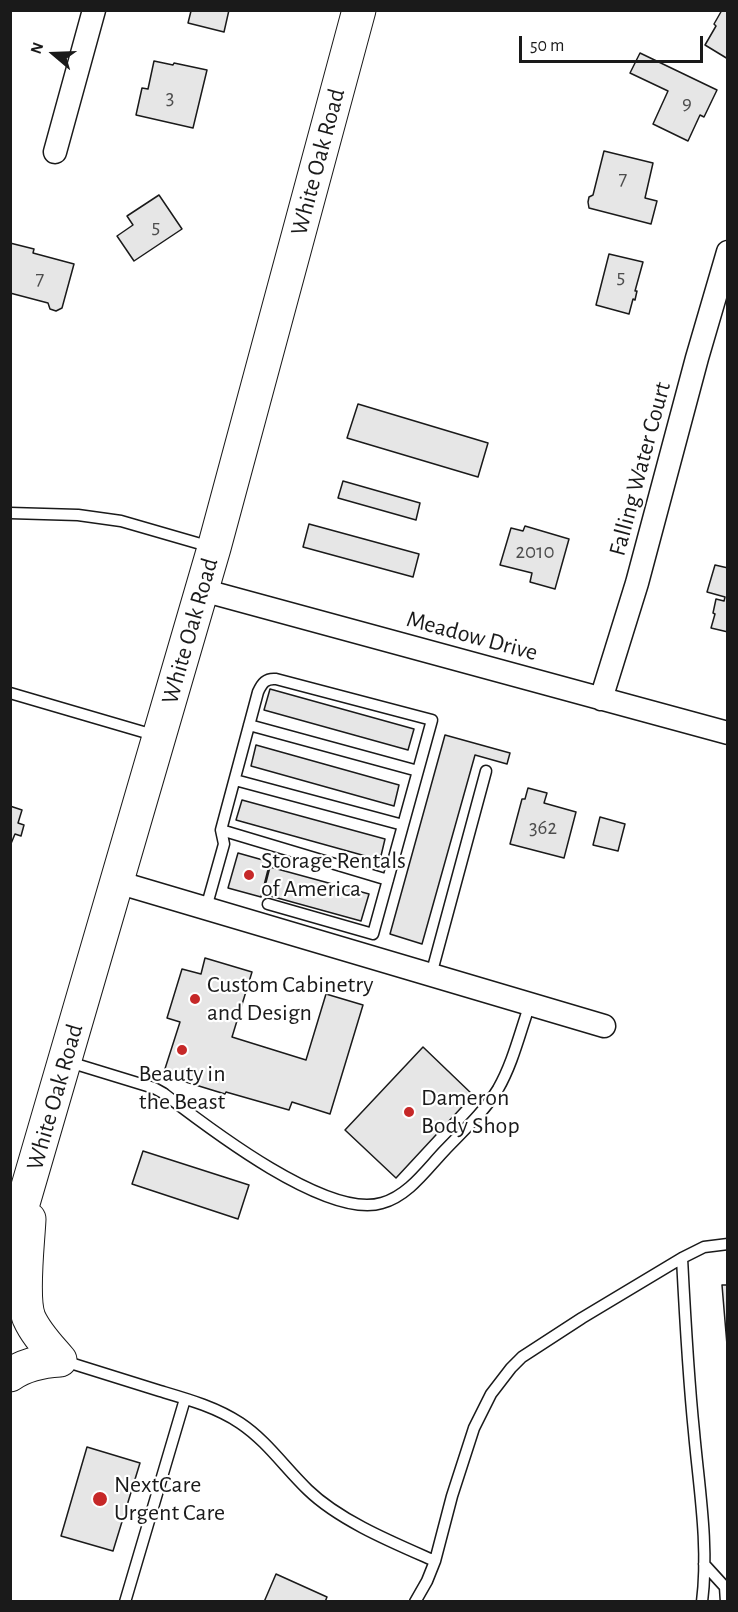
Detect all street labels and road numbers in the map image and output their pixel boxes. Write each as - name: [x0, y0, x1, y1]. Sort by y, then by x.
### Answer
- street label: White Oak Road: [285, 85, 351, 239]
- street label: Falling Water Court: [603, 379, 677, 559]
- street label: White Oak Road: [155, 555, 225, 707]
- street label: Meadow Drive: [403, 605, 541, 667]
- street label: White Oak Road: [20, 1021, 90, 1173]

